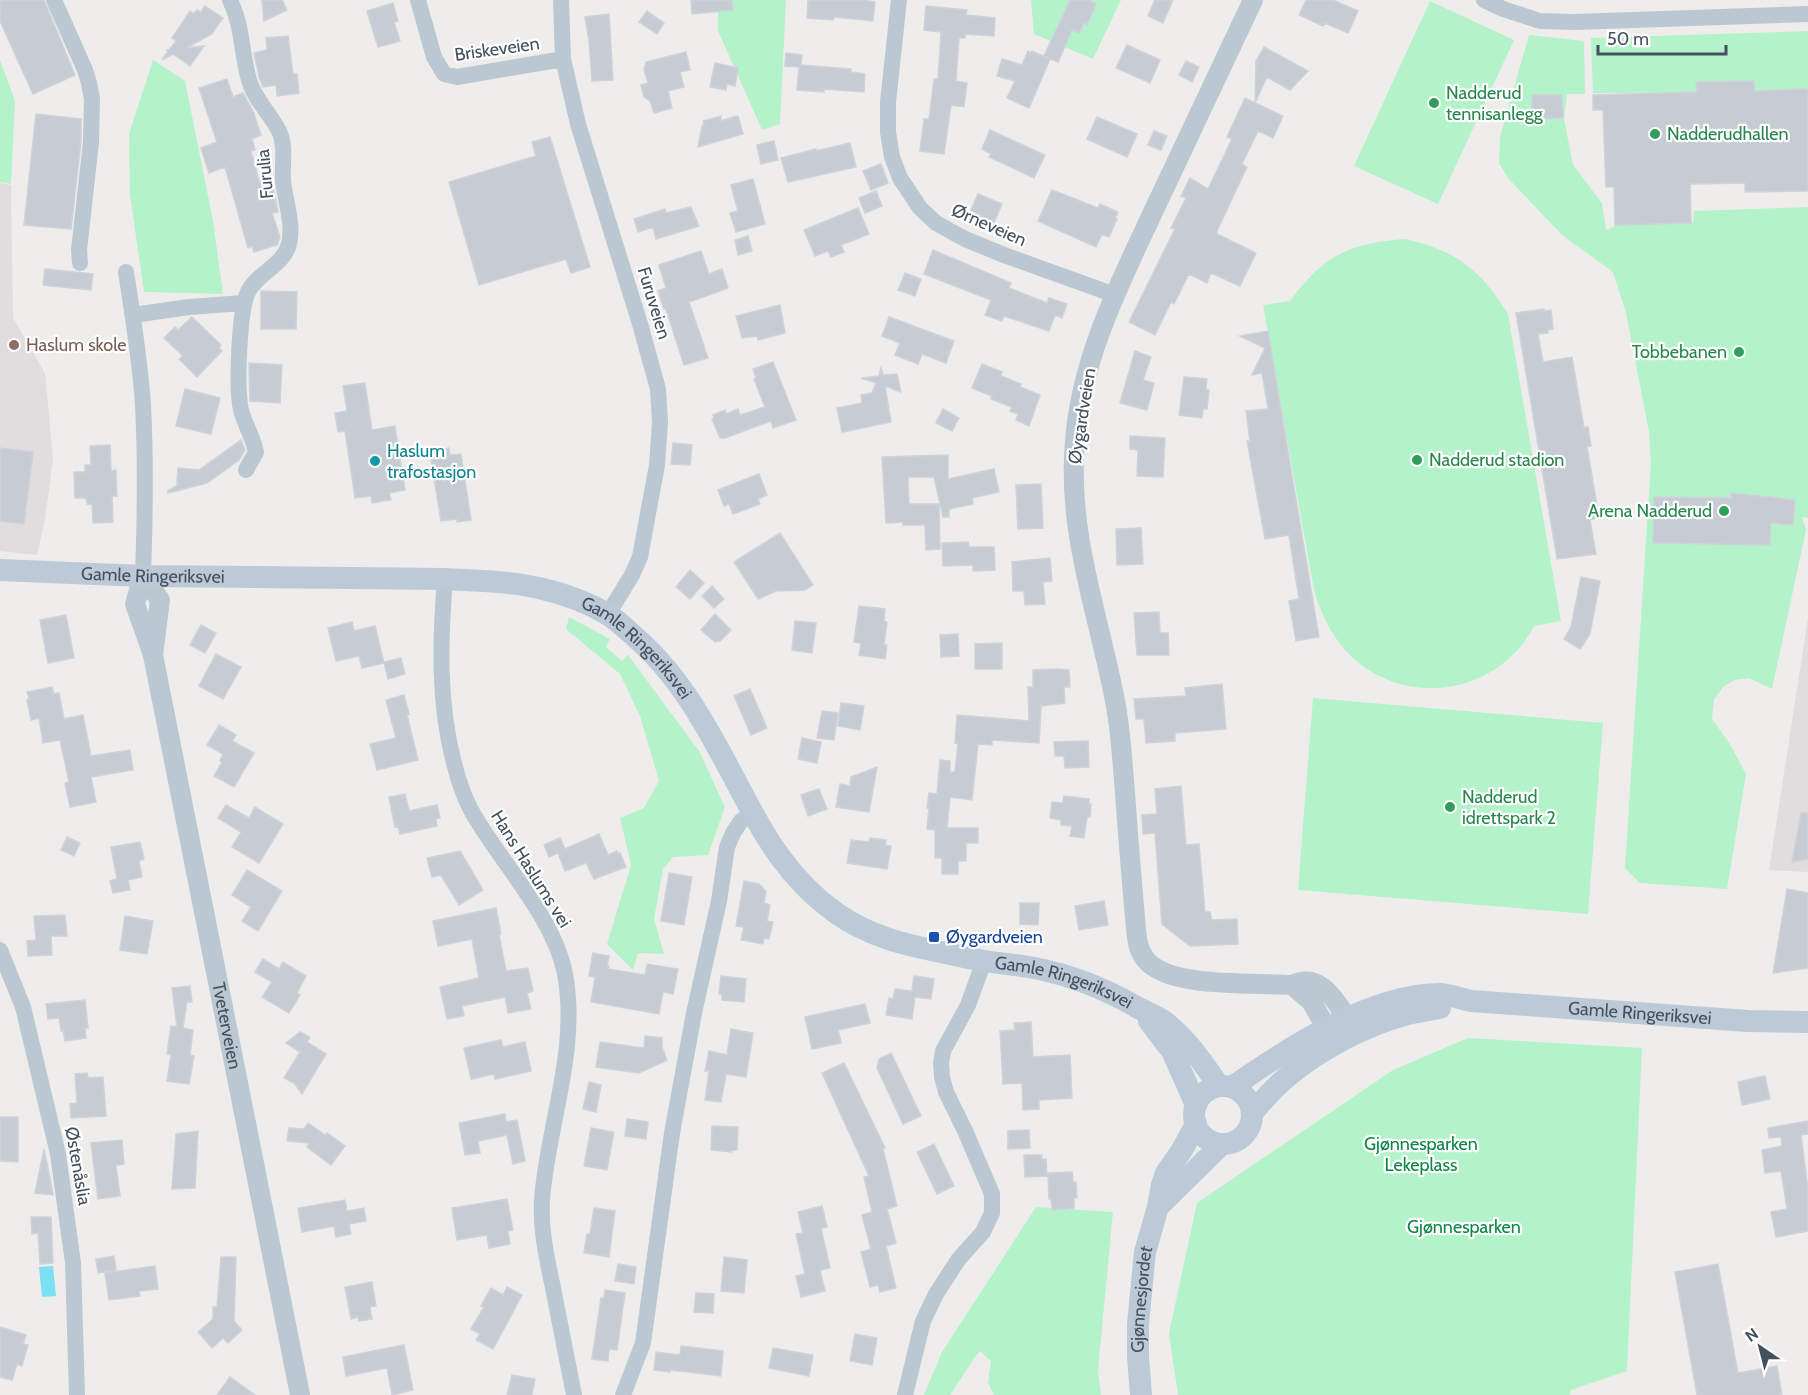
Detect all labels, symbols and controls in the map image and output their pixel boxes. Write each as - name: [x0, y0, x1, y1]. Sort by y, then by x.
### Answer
- scale bar: [1598, 18, 1726, 56]
- text: 50 m: [1607, 28, 1649, 50]
- street label: Briskeveien: [453, 32, 541, 66]
- place label: Nadderud tennisanlegg: [1446, 82, 1544, 125]
- marker: Nadderud tennisanlegg: [1427, 96, 1441, 110]
- place label: Nadderudhallen: [1667, 123, 1789, 145]
- marker: Nadderudhallen: [1648, 127, 1662, 141]
- street label: Furulia: [252, 148, 278, 200]
- street label: Ørneveien: [948, 199, 1030, 251]
- street label: Furuveien: [633, 264, 675, 342]
- place label: Haslum skole: [26, 334, 127, 356]
- marker: Haslum skole: [7, 338, 21, 352]
- place label: Tobbebanen: [1632, 341, 1727, 363]
- marker: Tobbebanen: [1732, 345, 1746, 359]
- street label: Øygardveien: [1064, 366, 1100, 466]
- place label: Haslum trafostasjon: [387, 440, 476, 483]
- place label: Nadderud stadion: [1429, 449, 1564, 471]
- marker: Nadderud stadion: [1410, 453, 1424, 467]
- marker: Haslum trafostasjon: [368, 454, 382, 468]
- place label: Arena Nadderud: [1588, 500, 1712, 522]
- marker: Arena Nadderud: [1717, 504, 1731, 518]
- street label: Gamle Ringeriksvei: [81, 562, 225, 588]
- street label: Gamle Ringeriksvei: [578, 592, 696, 703]
- place label: Nadderud idrettspark 2: [1462, 786, 1556, 829]
- marker: Nadderud idrettspark 2: [1443, 800, 1457, 814]
- street label: Hans Haslums vei: [486, 806, 576, 932]
- place label: Øygardveien: [946, 926, 1043, 948]
- marker: Øygardveien: [927, 930, 941, 944]
- street label: Gamle Ringeriksvei: [994, 952, 1137, 1014]
- street label: Tveterveien: [207, 980, 246, 1071]
- street label: Gamle Ringeriksvei: [1567, 997, 1712, 1029]
- street label: Østenåslia: [60, 1125, 96, 1207]
- park label: Gjønnesparken Lekeplass: [1364, 1133, 1478, 1176]
- park label: Gjønnesparken: [1407, 1216, 1521, 1238]
- street label: Gjønnesjordet: [1127, 1243, 1157, 1353]
- north arrow: [1730, 1317, 1790, 1377]
- text: N: [1742, 1324, 1762, 1346]

